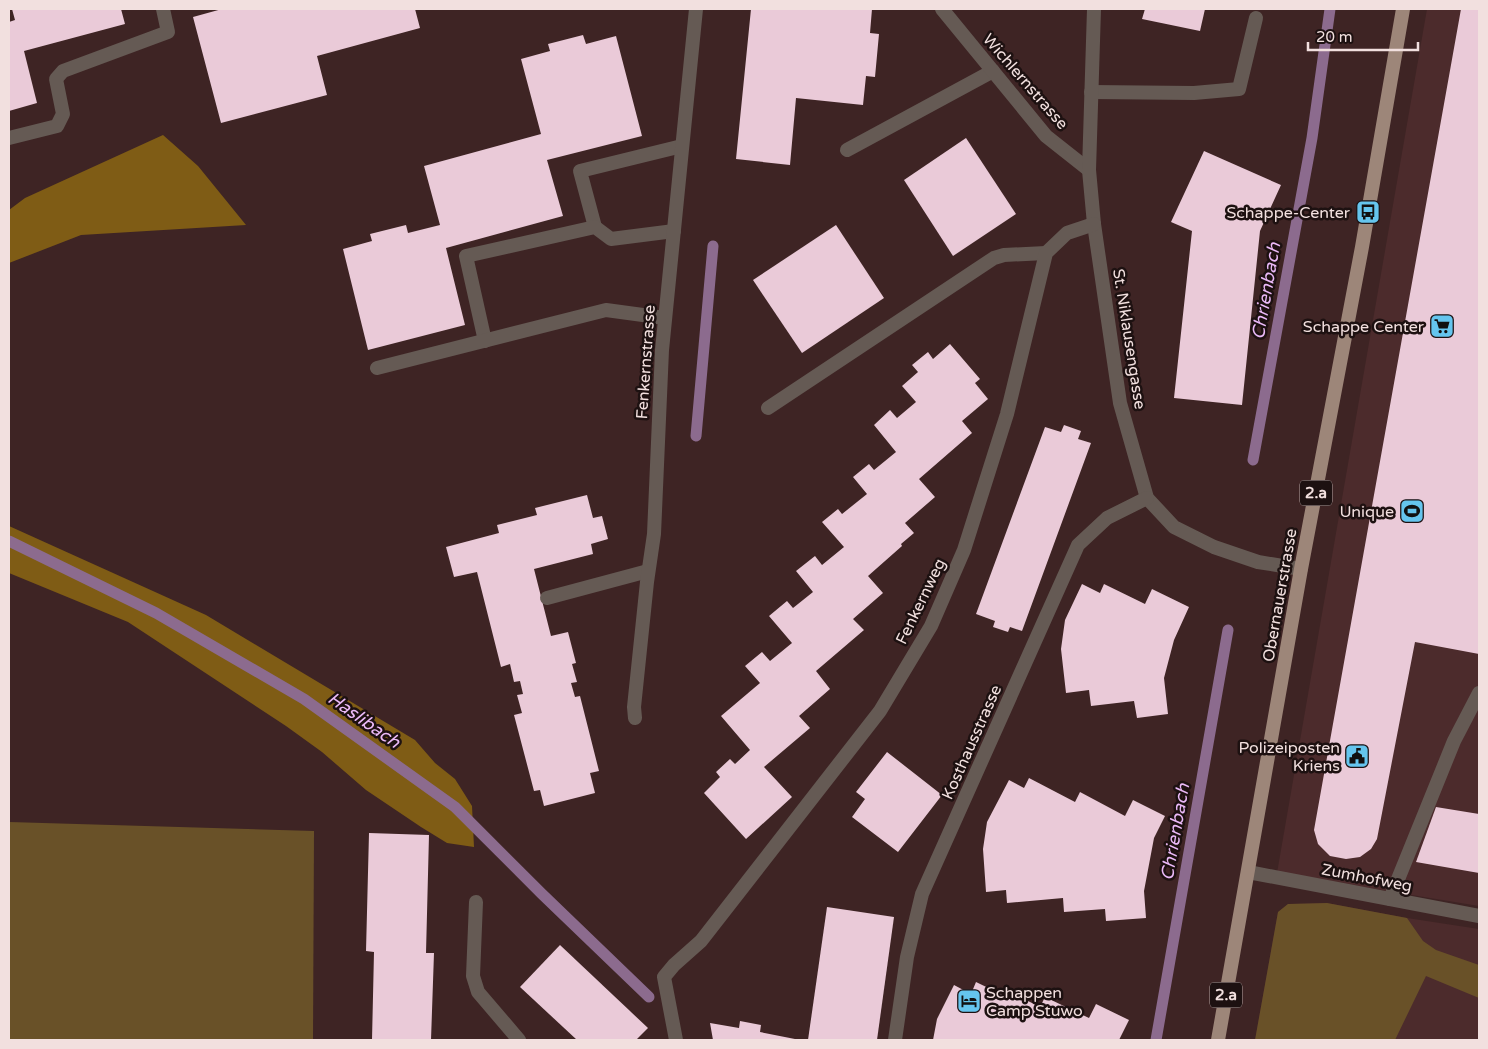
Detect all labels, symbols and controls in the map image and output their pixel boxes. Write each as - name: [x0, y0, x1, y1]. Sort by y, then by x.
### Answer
- scale bar: [1308, 20, 1418, 52]
- text: 20 m: [1316, 28, 1353, 46]
- street label: Wichlernstrasse: [978, 30, 1072, 134]
- bus stop icon: Schappe-Center: [1355, 199, 1381, 225]
- place label: Schappe-Center: [1226, 203, 1351, 223]
- water label: Chrienbach: [1247, 240, 1286, 341]
- street label: St. Niklausengasse: [1108, 267, 1150, 411]
- street label: Fenkernstrasse: [632, 304, 660, 420]
- supermarket icon: Schappe Center: [1429, 313, 1455, 339]
- place label: Schappe Center: [1303, 317, 1425, 337]
- road number: 2.a: [1300, 480, 1332, 506]
- sports icon: Unique: [1399, 498, 1425, 524]
- place label: Unique: [1340, 502, 1394, 522]
- street label: Obernauerstrasse: [1258, 527, 1302, 663]
- street label: Fenkernweg: [892, 555, 950, 648]
- street label: Kosthausstrasse: [938, 682, 1006, 803]
- water label: Haslibach: [324, 687, 405, 754]
- place label: Polizeiposten Kriens: [1239, 738, 1340, 776]
- public building icon: Polizeiposten Kriens: [1344, 743, 1370, 769]
- water label: Chrienbach: [1156, 781, 1195, 882]
- street label: Zumhofweg: [1320, 859, 1414, 897]
- road number: 2.a: [1210, 982, 1242, 1008]
- place label: Schappen Camp Stuwo: [986, 983, 1083, 1021]
- hotel icon: Schappen Camp Stuwo: [956, 988, 982, 1014]

